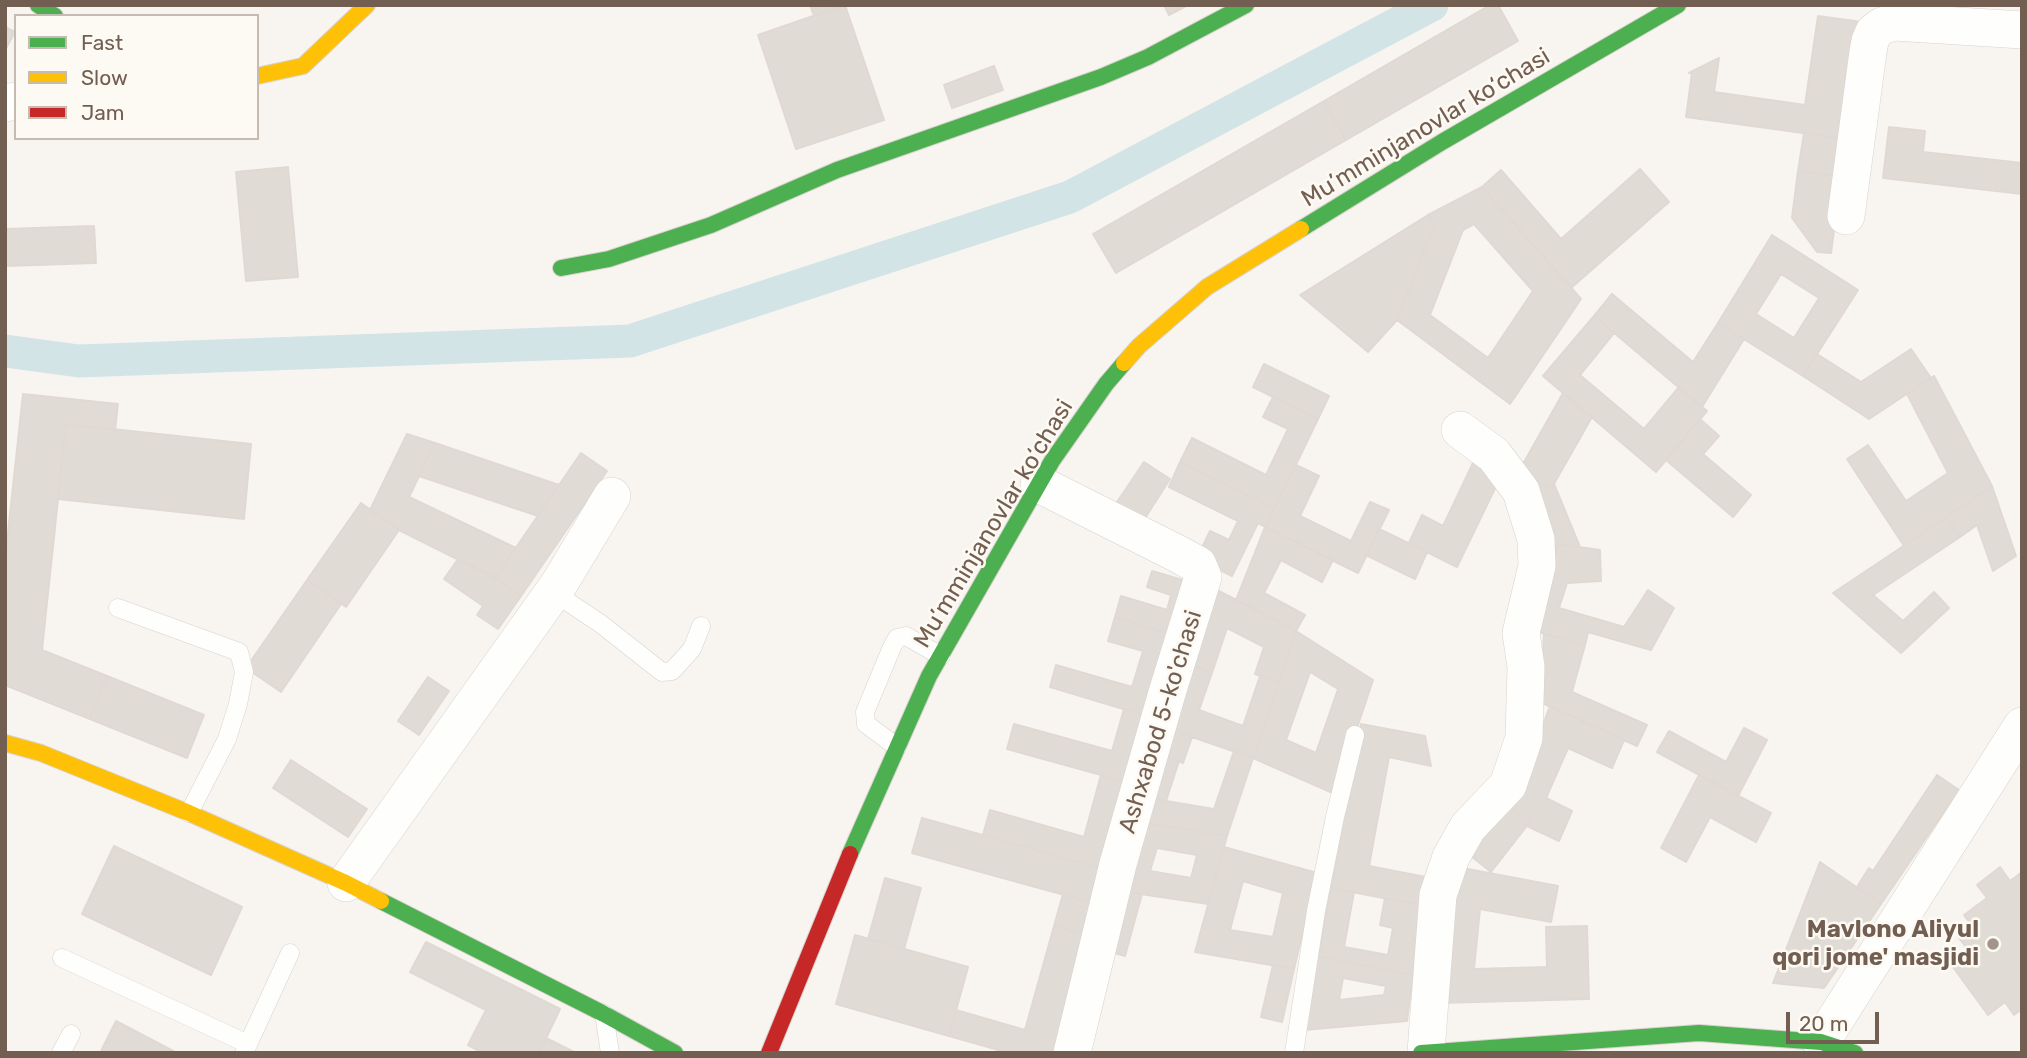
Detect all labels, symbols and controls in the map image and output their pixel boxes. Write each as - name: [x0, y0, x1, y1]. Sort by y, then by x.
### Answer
- legend: [14, 14, 259, 140]
- text: Fast: [81, 30, 123, 55]
- street label: Mu’mminjanovlar ko‘chasi: [1297, 42, 1555, 214]
- text: Slow: [81, 65, 128, 90]
- text: Jam: [81, 100, 125, 125]
- street label: Mu’mminjanovlar ko‘chasi: [908, 395, 1080, 653]
- street label: Ashxabod 5-ko'chasi: [1113, 607, 1209, 837]
- place label: Mavlono Aliyul qori jome' masjidi: [1772, 916, 1979, 972]
- marker: Mavlono Aliyul qori jome' masjidi: [1985, 936, 2001, 952]
- scale bar: [1789, 998, 1882, 1042]
- text: 20 m: [1799, 1011, 1848, 1036]

